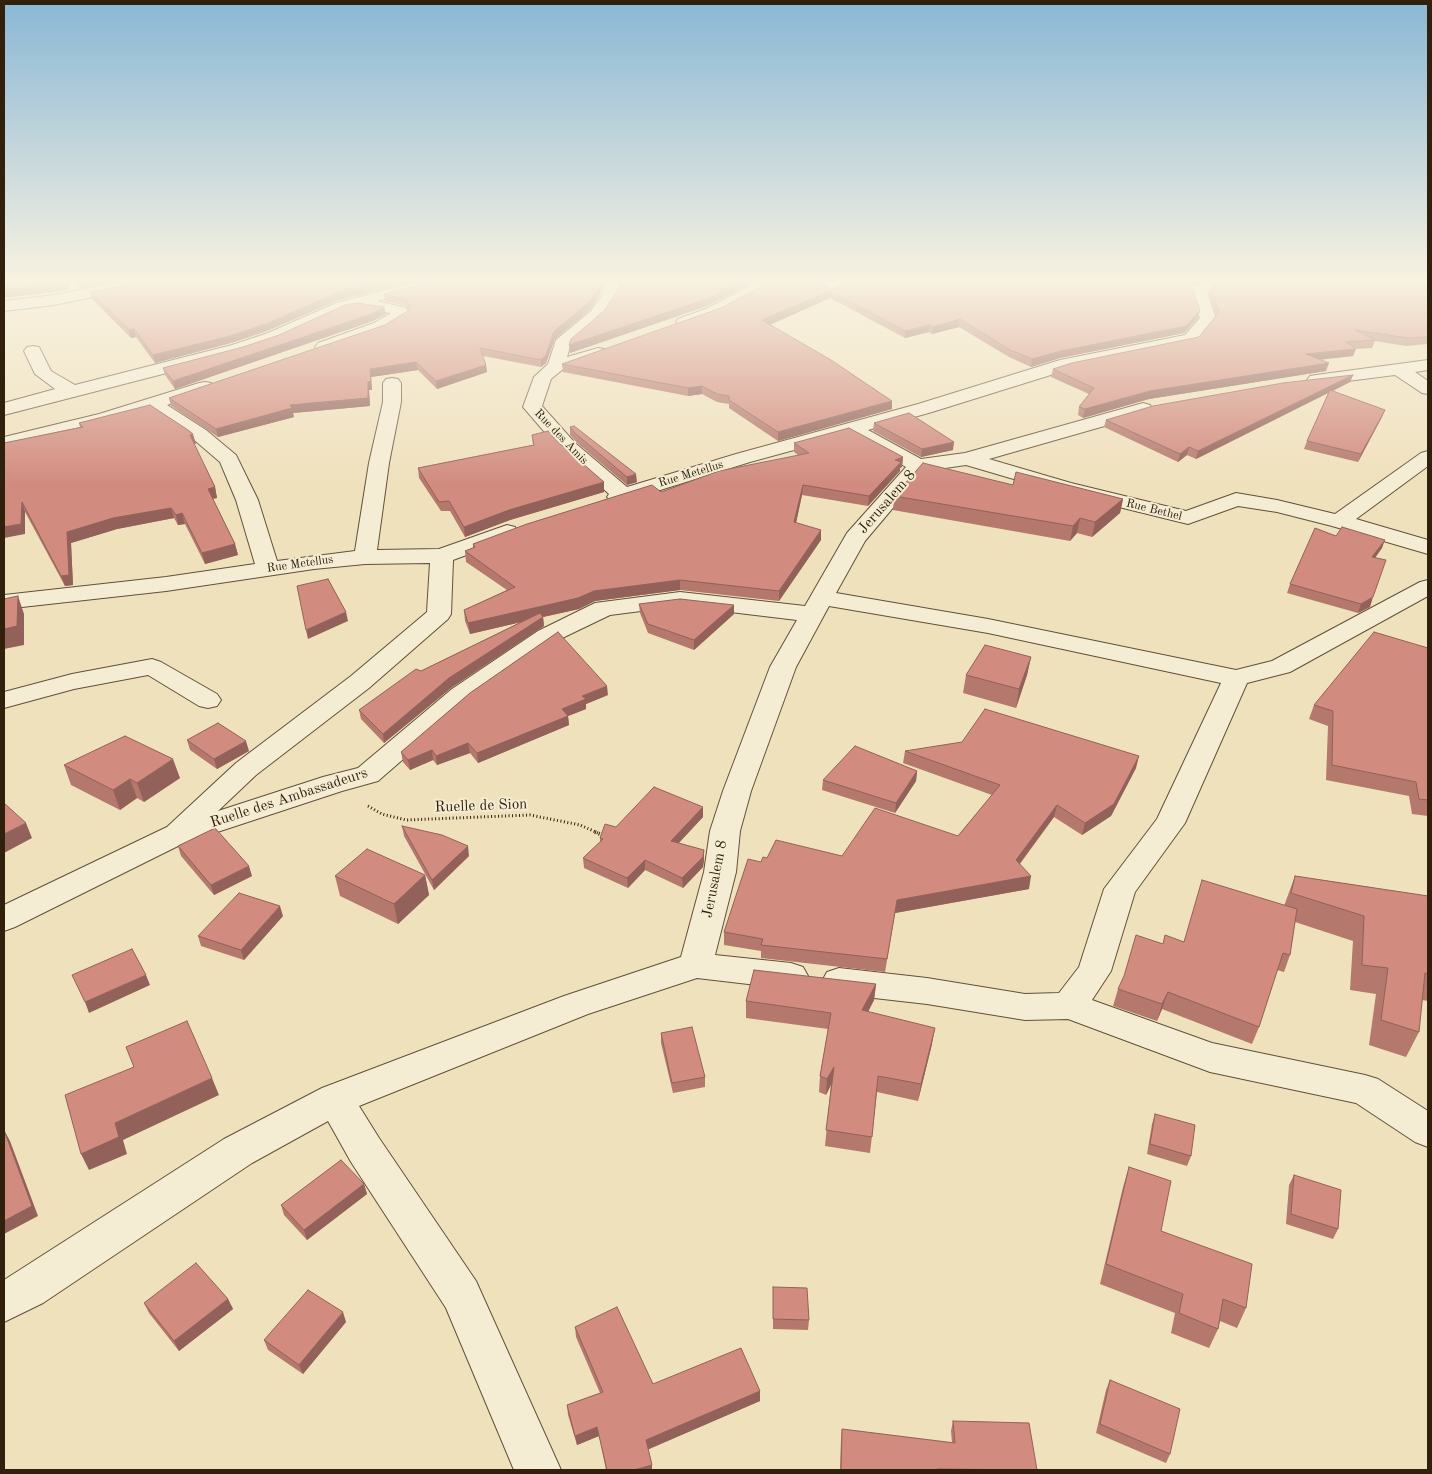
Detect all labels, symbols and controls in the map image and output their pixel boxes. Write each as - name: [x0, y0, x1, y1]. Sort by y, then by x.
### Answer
- street label: Rue des Amis: [531, 406, 591, 468]
- street label: Rue Metellus: [657, 457, 725, 491]
- street label: Jerusalem 8: [854, 466, 920, 538]
- street label: Rue Bethel: [1125, 496, 1183, 524]
- street label: Rue Metellus: [266, 552, 334, 576]
- street label: Ruelle des Ambassadeurs: [208, 764, 370, 832]
- street label: Ruelle de Sion: [434, 795, 528, 817]
- street label: Jerusalem 8: [699, 839, 731, 919]

